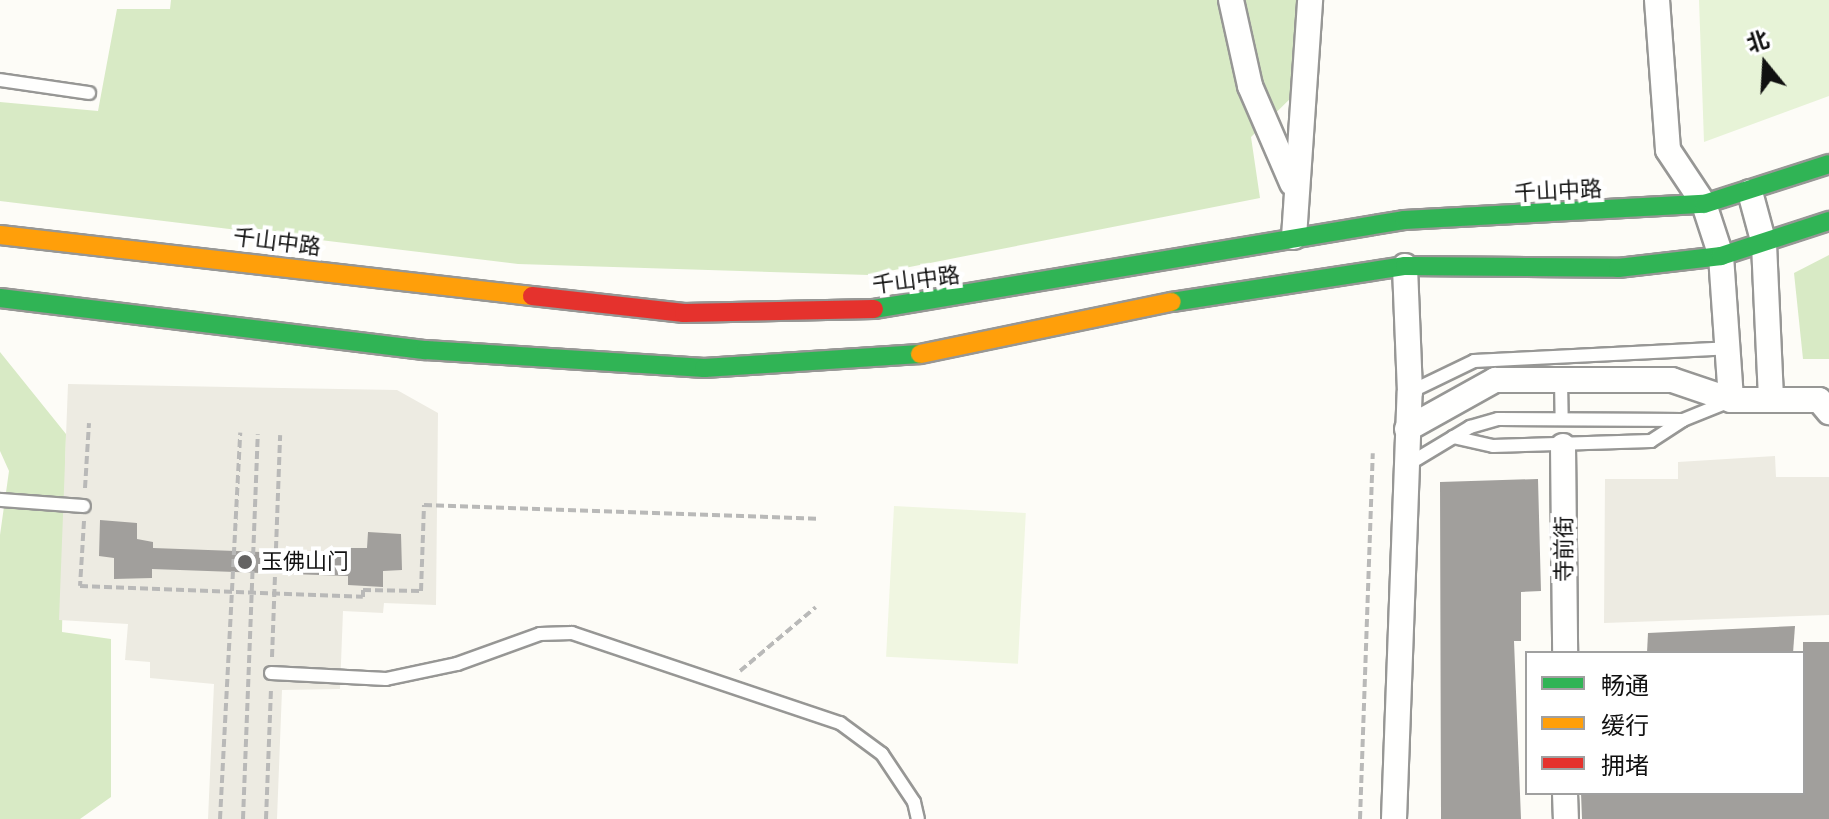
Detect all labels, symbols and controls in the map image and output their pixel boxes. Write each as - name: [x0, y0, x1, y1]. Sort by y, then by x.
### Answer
- north arrow: [1725, 24, 1805, 104]
- text: 北: [1743, 24, 1772, 58]
- street label: 千山中路: [1513, 176, 1603, 206]
- street label: 千山中路: [232, 224, 322, 260]
- street label: 千山中路: [871, 262, 961, 298]
- street label: 寺前街: [1551, 516, 1577, 582]
- place label: 玉佛山门: [261, 549, 349, 575]
- marker: 玉佛山门: [236, 553, 254, 571]
- legend: [1525, 651, 1805, 795]
- text: 畅通: [1601, 670, 1649, 701]
- text: 缓行: [1601, 710, 1649, 741]
- text: 拥堵: [1601, 750, 1649, 781]

